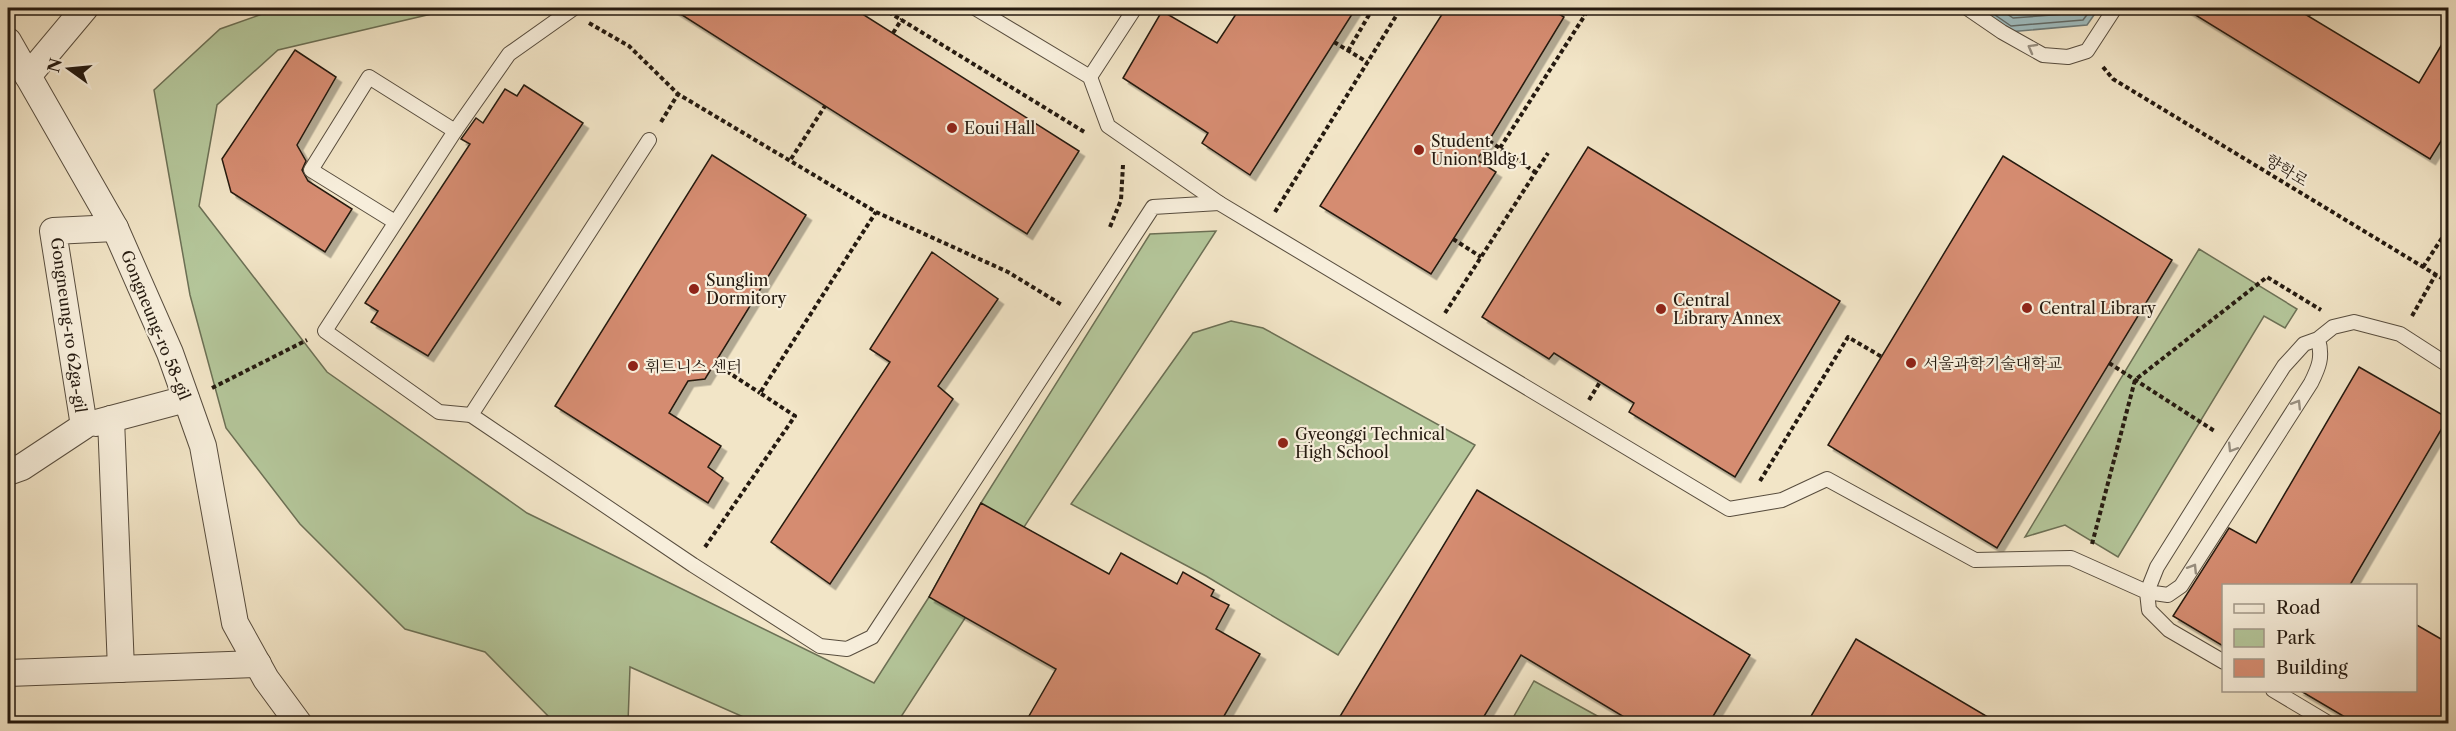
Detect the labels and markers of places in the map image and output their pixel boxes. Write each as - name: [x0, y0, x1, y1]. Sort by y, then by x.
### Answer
- place label: Eoui Hall: [964, 118, 1036, 138]
- marker: Eoui Hall: [945, 121, 959, 135]
- place label: Student Union Bldg 1: [1431, 131, 1527, 169]
- marker: Student Union Bldg 1: [1412, 143, 1426, 157]
- place label: Sunglim Dormitory: [706, 270, 787, 308]
- marker: Sunglim Dormitory: [687, 282, 701, 296]
- place label: Central Library Annex: [1673, 290, 1782, 328]
- place label: Central Library: [2039, 298, 2157, 318]
- marker: Central Library: [2020, 301, 2034, 315]
- marker: Central Library Annex: [1654, 302, 1668, 316]
- place label: 서울과학기술대학교: [1923, 353, 2062, 373]
- place label: 휘트니스 센터: [645, 356, 742, 376]
- marker: 서울과학기술대학교: [1904, 356, 1918, 370]
- marker: 휘트니스 센터: [626, 359, 640, 373]
- place label: Gyeonggi Technical High School: [1295, 424, 1445, 462]
- marker: Gyeonggi Technical High School: [1276, 436, 1290, 450]

